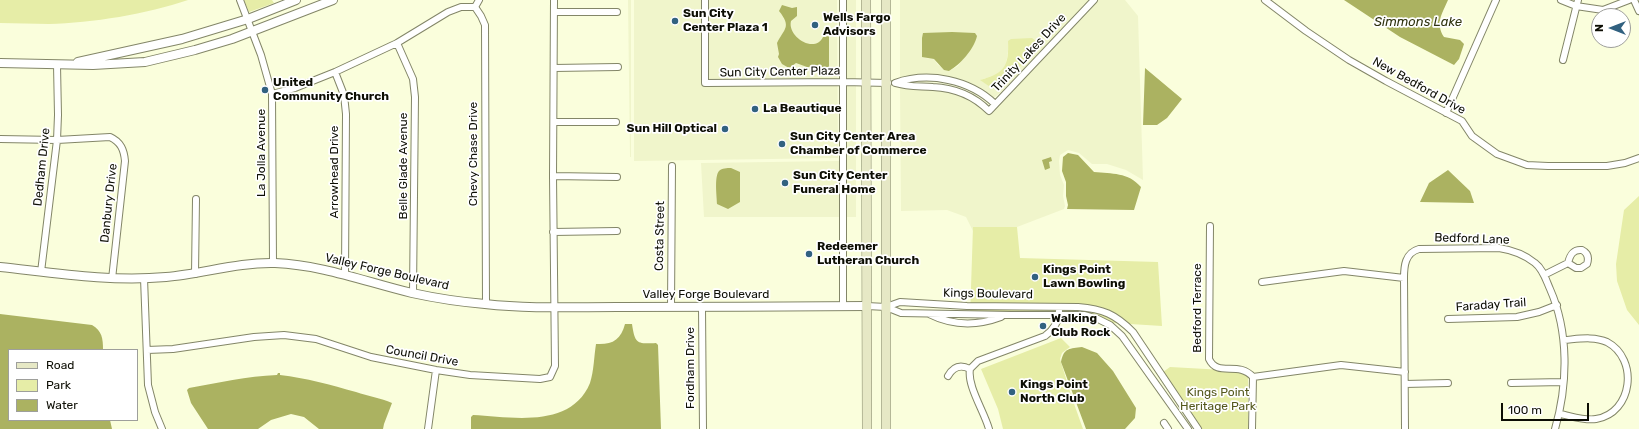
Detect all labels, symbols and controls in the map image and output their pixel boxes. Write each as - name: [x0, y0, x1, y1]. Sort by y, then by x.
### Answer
- place label: Sun City Center Plaza 1: [683, 7, 768, 35]
- north arrow: [1591, 8, 1631, 48]
- place label: Wells Fargo Advisors: [823, 11, 891, 39]
- street label: Trinity Lakes Drive: [989, 11, 1069, 95]
- water label: Simmons Lake: [1374, 14, 1462, 30]
- marker: Sun City Center Plaza 1: [670, 16, 680, 26]
- marker: Wells Fargo Advisors: [810, 20, 820, 30]
- text: N: [1593, 24, 1606, 32]
- street label: New Bedford Drive: [1370, 54, 1468, 118]
- street label: Sun City Center Plaza: [719, 64, 841, 80]
- place label: United Community Church: [273, 76, 389, 104]
- marker: United Community Church: [260, 85, 270, 95]
- street label: Chevy Chase Drive: [467, 102, 481, 206]
- place label: La Beautique: [763, 102, 842, 116]
- marker: La Beautique: [750, 104, 760, 114]
- street label: La Jolla Avenue: [255, 109, 269, 197]
- street label: Belle Glade Avenue: [397, 113, 411, 219]
- place label: Sun Hill Optical: [627, 122, 717, 136]
- marker: Sun Hill Optical: [720, 124, 730, 134]
- street label: Arrowhead Drive: [328, 126, 342, 218]
- street label: Dedham Drive: [31, 127, 53, 207]
- place label: Sun City Center Area Chamber of Commerce: [790, 130, 927, 158]
- marker: Sun City Center Area Chamber of Commerce: [777, 139, 787, 149]
- street label: Danbury Drive: [98, 163, 120, 243]
- place label: Sun City Center Funeral Home: [793, 169, 887, 197]
- marker: Sun City Center Funeral Home: [780, 178, 790, 188]
- street label: Costa Street: [652, 201, 668, 271]
- street label: Bedford Lane: [1434, 230, 1510, 248]
- place label: Redeemer Lutheran Church: [817, 240, 919, 268]
- marker: Redeemer Lutheran Church: [804, 249, 814, 259]
- street label: Valley Forge Boulevard: [324, 251, 450, 293]
- place label: Kings Point Lawn Bowling: [1043, 263, 1125, 291]
- street label: Bedford Terrace: [1191, 263, 1205, 353]
- marker: Kings Point Lawn Bowling: [1030, 272, 1040, 282]
- street label: Kings Boulevard: [943, 286, 1033, 302]
- street label: Valley Forge Boulevard: [643, 288, 769, 302]
- street label: Faraday Trail: [1455, 295, 1527, 315]
- place label: Walking Club Rock: [1051, 312, 1110, 340]
- marker: Walking Club Rock: [1038, 321, 1048, 331]
- street label: Fordham Drive: [684, 327, 698, 409]
- street label: Council Drive: [384, 343, 460, 369]
- legend: [8, 349, 138, 421]
- text: Road: [46, 358, 74, 372]
- text: Park: [46, 378, 71, 392]
- place label: Kings Point North Club: [1020, 378, 1088, 406]
- park label: Kings Point Heritage Park: [1180, 386, 1256, 414]
- marker: Kings Point North Club: [1007, 387, 1017, 397]
- scale bar: [1503, 395, 1591, 421]
- text: Water: [46, 398, 78, 412]
- text: 100 m: [1508, 403, 1542, 417]

